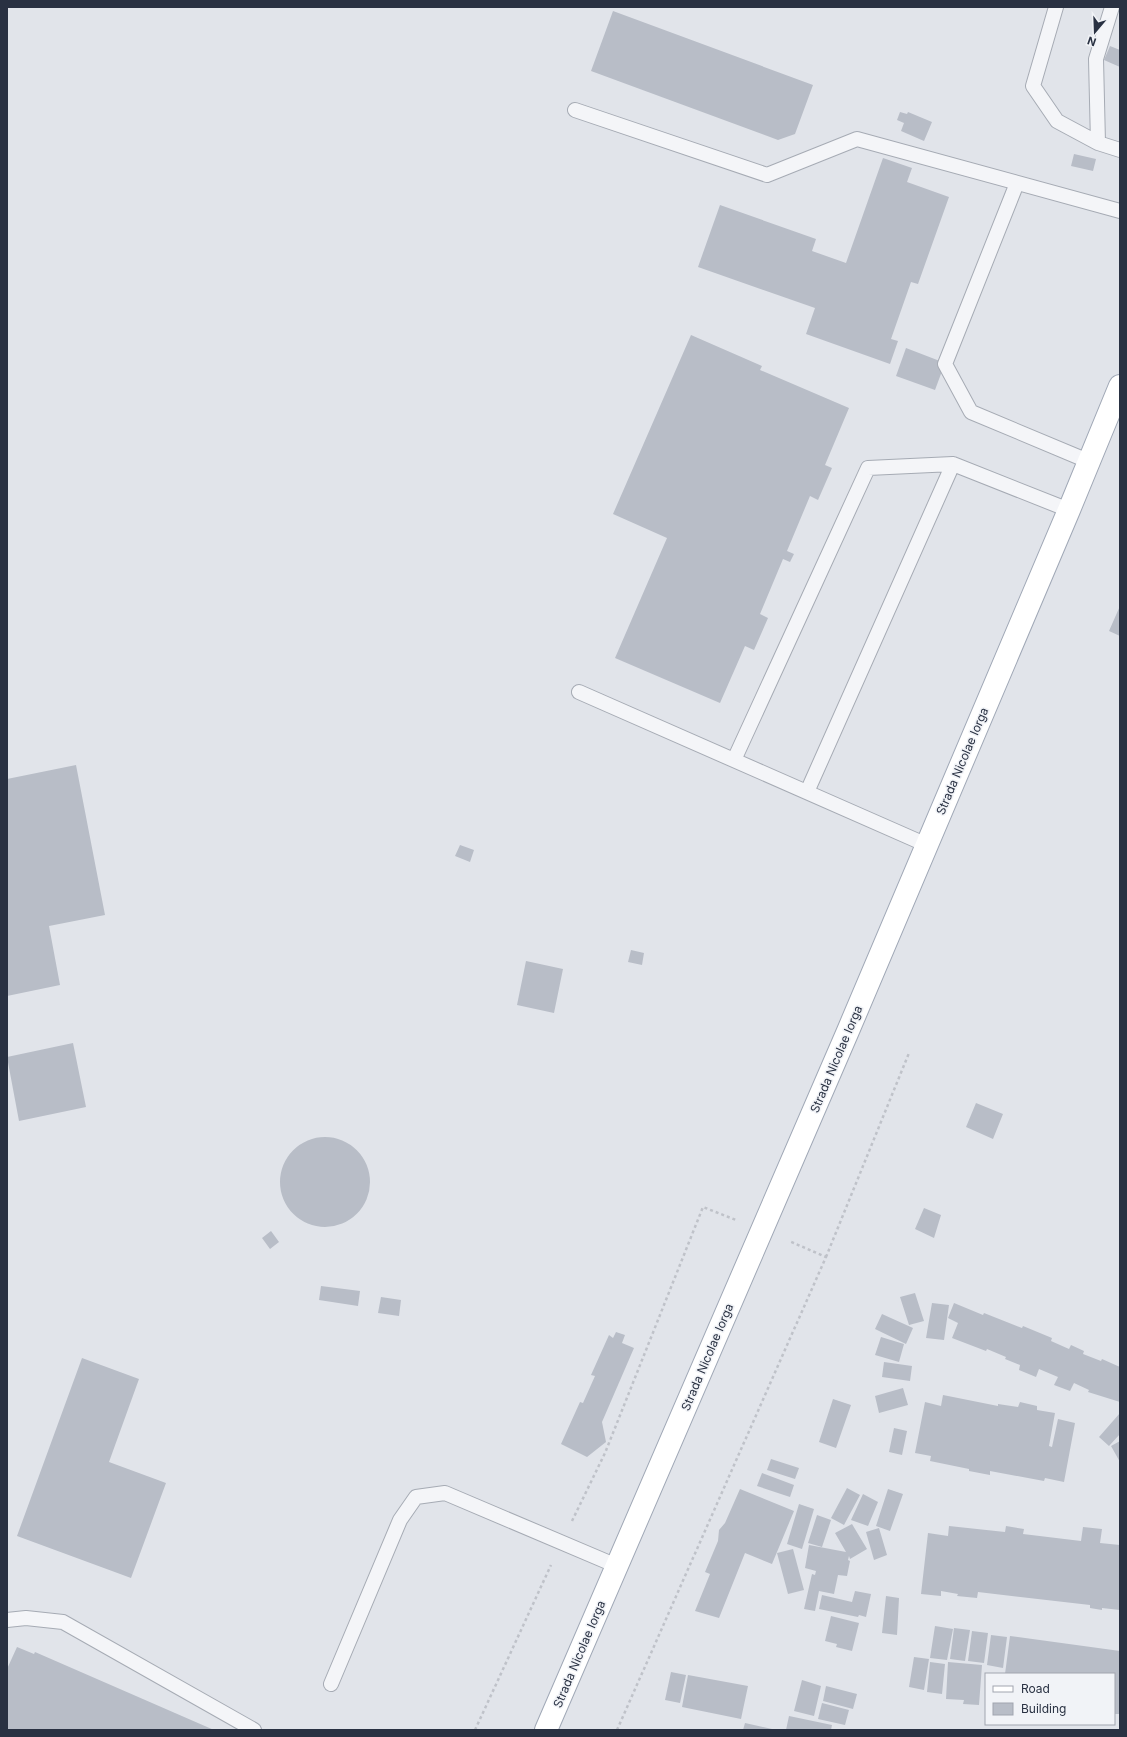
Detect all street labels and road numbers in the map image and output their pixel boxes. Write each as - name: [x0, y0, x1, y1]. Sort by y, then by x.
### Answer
- street label: Strada Nicolae Iorga: [933, 705, 991, 817]
- street label: Strada Nicolae Iorga: [807, 1003, 865, 1115]
- street label: Strada Nicolae Iorga: [678, 1301, 736, 1413]
- street label: Strada Nicolae Iorga: [550, 1598, 608, 1710]

